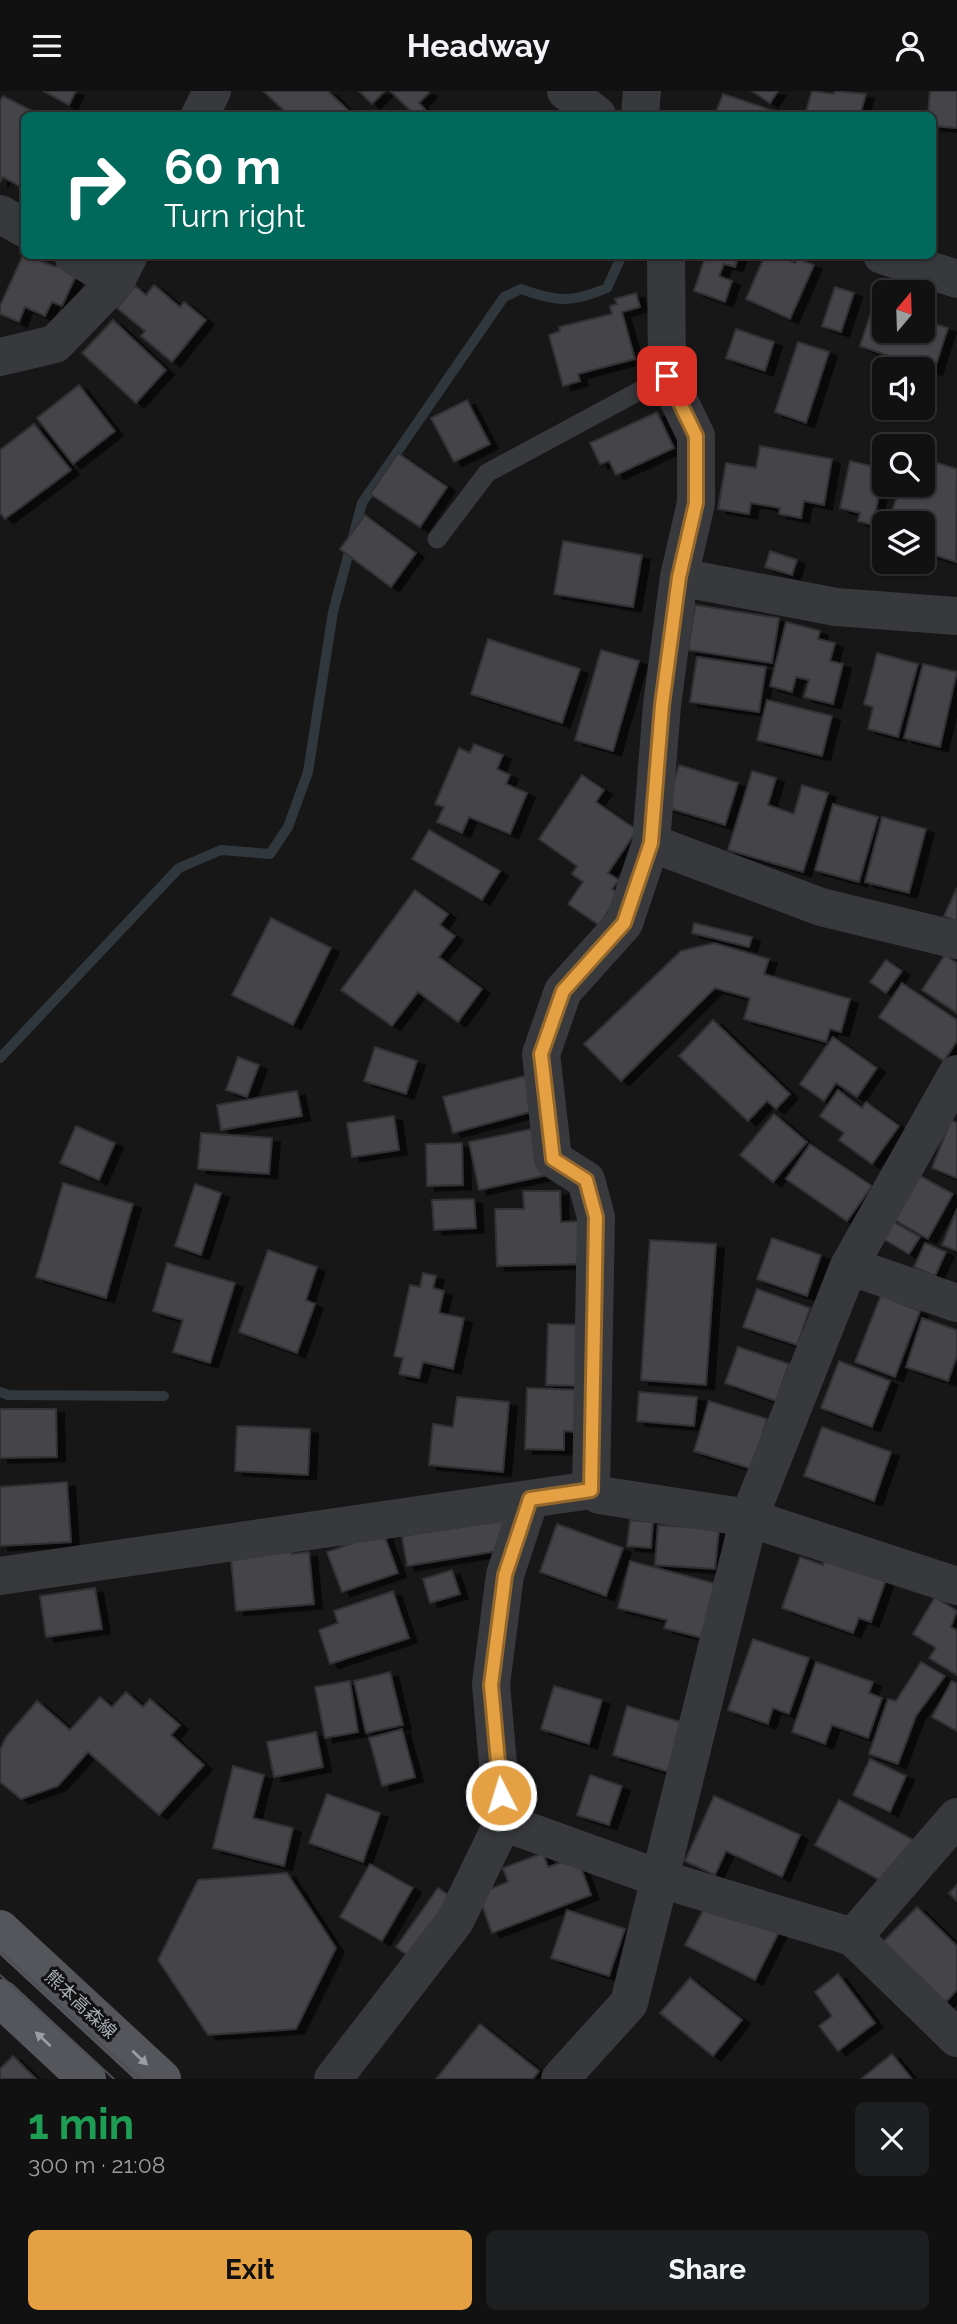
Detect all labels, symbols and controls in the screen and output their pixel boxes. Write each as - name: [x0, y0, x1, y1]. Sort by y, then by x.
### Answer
- icon: menu: [28, 27, 66, 65]
- text: Headway: [407, 27, 550, 64]
- icon: person: [891, 27, 929, 65]
- text: 60 m: [164, 138, 281, 195]
- icon: right: [49, 140, 140, 231]
- text: Turn right: [164, 197, 305, 234]
- north arrow: [872, 280, 934, 343]
- map controls: [872, 280, 935, 574]
- pin: [637, 346, 697, 406]
- icon: arrive: [648, 357, 686, 395]
- button: sound: [872, 357, 935, 420]
- button: search: [872, 434, 935, 497]
- button: layers: [872, 511, 935, 574]
- position arrow: [464, 1758, 538, 1832]
- street label: 熊本高森線: [41, 1966, 121, 2042]
- one-way arrow: [35, 2031, 52, 2047]
- one-way arrow: [131, 2050, 148, 2066]
- text: 1 min: [28, 2100, 134, 2149]
- button: close: [855, 2102, 929, 2176]
- text: 300 m · 21:08: [28, 2151, 165, 2178]
- button: Exit: [28, 2230, 472, 2310]
- button: Share: [486, 2230, 929, 2310]

